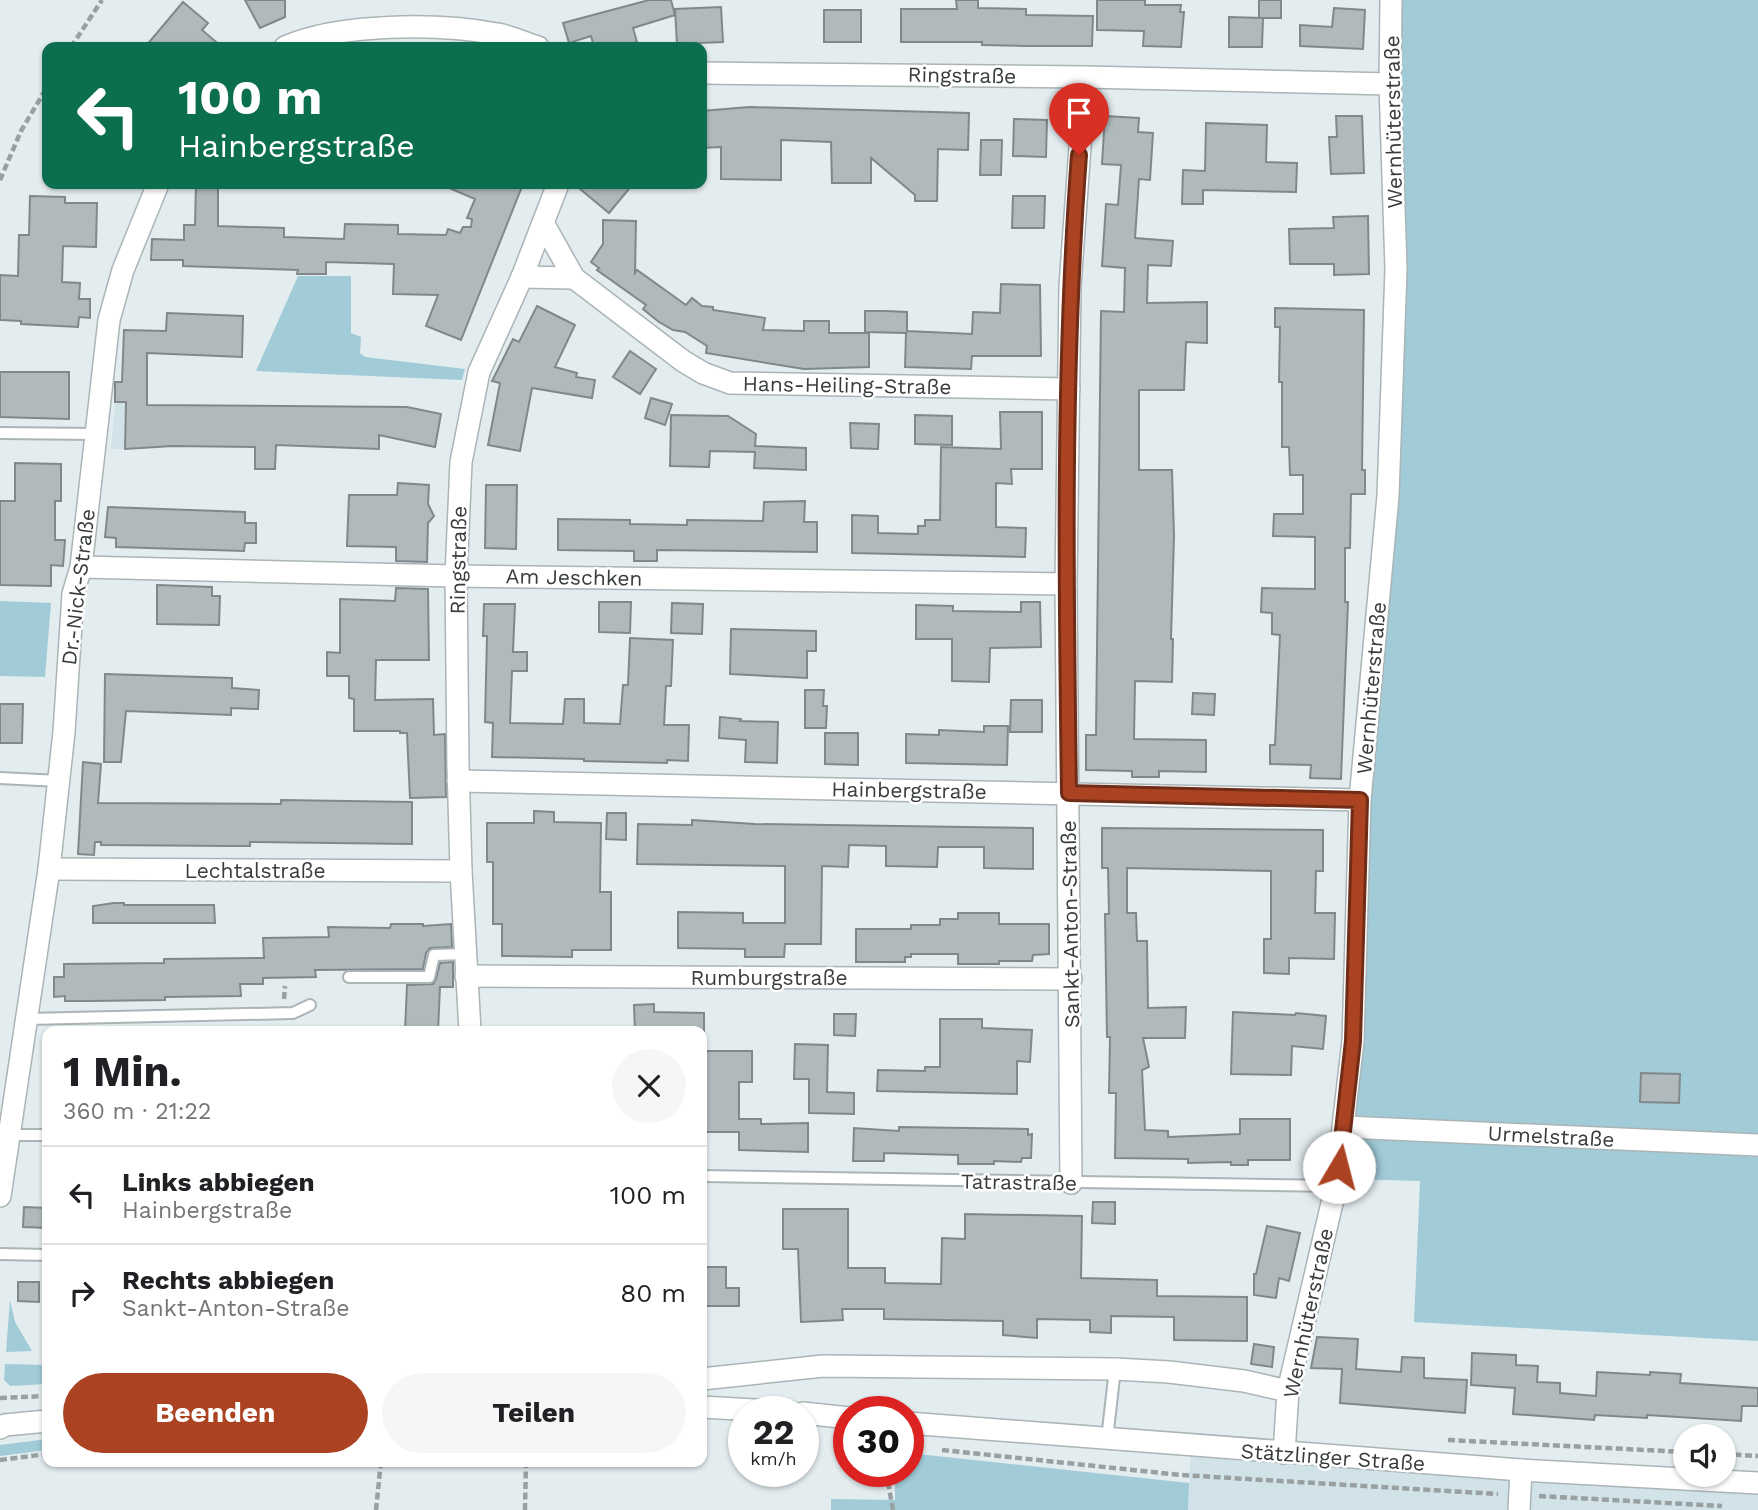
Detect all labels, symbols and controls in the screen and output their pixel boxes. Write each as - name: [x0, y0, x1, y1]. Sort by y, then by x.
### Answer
- street label: Wernhüterstraße: [1379, 35, 1407, 209]
- street label: Ringstraße: [907, 62, 1017, 88]
- text: 100 m: [178, 68, 322, 126]
- icon: left: [63, 70, 154, 161]
- pin: [1049, 83, 1109, 155]
- icon: arrive: [1060, 94, 1098, 132]
- text: Hainbergstraße: [178, 127, 415, 165]
- street label: Hans-Heiling-Straße: [742, 371, 952, 399]
- street label: Ringstraße: [445, 505, 471, 615]
- street label: Dr.-Nick-Straße: [56, 507, 100, 667]
- street label: Am Jeschken: [505, 563, 643, 591]
- street label: Wernhüterstraße: [1351, 601, 1391, 775]
- street label: Hainbergstraße: [831, 776, 987, 804]
- street label: Sankt-Anton-Straße: [1056, 820, 1084, 1028]
- street label: Lechtalstraße: [184, 858, 326, 883]
- street label: Rumburgstraße: [690, 965, 848, 990]
- text: 1 Min.: [63, 1047, 182, 1096]
- button: close: [612, 1049, 686, 1123]
- text: 360 m · 21:22: [63, 1098, 211, 1125]
- street label: Urmelstraße: [1487, 1120, 1615, 1152]
- position arrow: [1302, 1130, 1376, 1204]
- text: Links abbiegen: [122, 1167, 315, 1197]
- street label: Tatrastraße: [961, 1168, 1077, 1196]
- icon: left: [63, 1176, 101, 1214]
- text: 100 m: [610, 1180, 686, 1210]
- text: Hainbergstraße: [122, 1197, 292, 1224]
- street label: Wernhüterstraße: [1278, 1226, 1338, 1400]
- text: Rechts abbiegen: [122, 1265, 334, 1295]
- icon: right: [63, 1274, 101, 1312]
- text: 80 m: [620, 1278, 686, 1308]
- text: Sankt-Anton-Straße: [122, 1295, 349, 1322]
- button: Beenden: [63, 1373, 368, 1453]
- button: Teilen: [382, 1373, 686, 1453]
- speed limit sign: 30: [833, 1396, 924, 1487]
- text: 22: [753, 1411, 794, 1453]
- map controls: [1673, 1424, 1736, 1487]
- button: sound: [1673, 1424, 1736, 1487]
- street label: Stätzlinger Straße: [1240, 1438, 1426, 1476]
- text: km/h: [750, 1448, 797, 1469]

